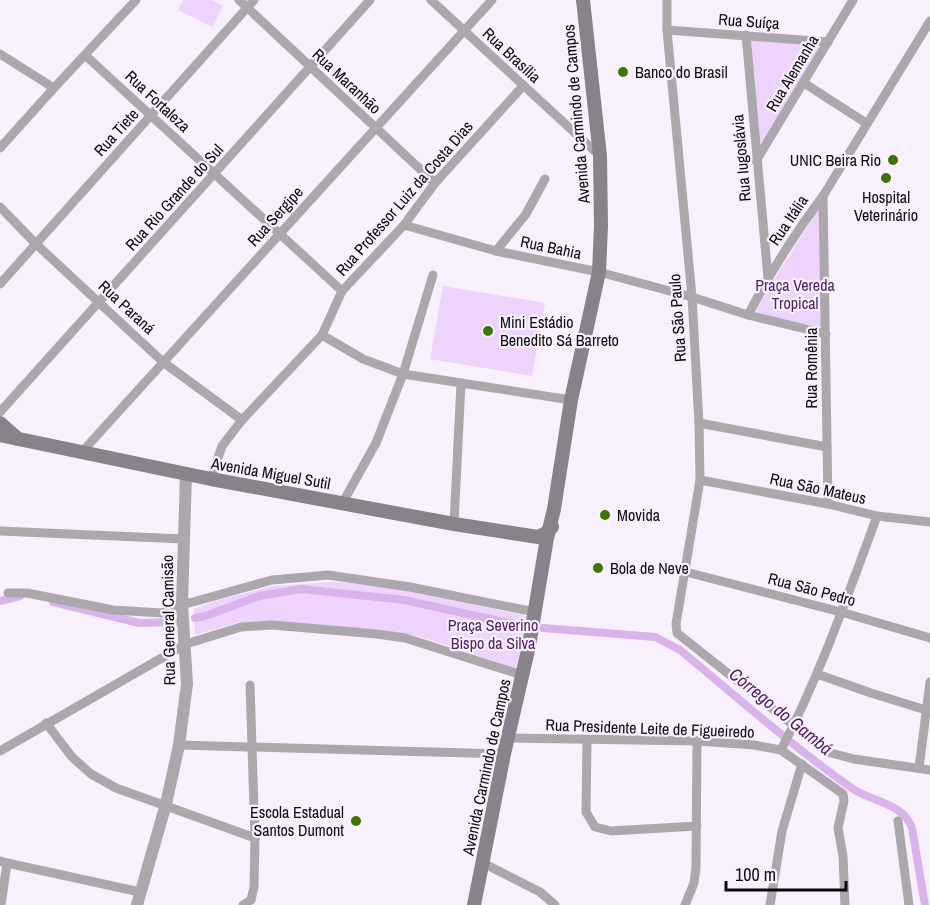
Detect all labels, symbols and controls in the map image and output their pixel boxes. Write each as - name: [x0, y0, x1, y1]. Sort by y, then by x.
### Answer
- street label: Rua Suíça: [718, 8, 781, 34]
- street label: Rua Brasília: [478, 22, 546, 88]
- street label: Avenida Carmindo de Campos: [557, 23, 595, 206]
- street label: Rua Alemanha: [760, 30, 824, 116]
- street label: Rua Maranhão: [308, 43, 386, 119]
- place label: Banco do Brasil: [635, 61, 728, 83]
- street label: Rua Fortaleza: [121, 65, 196, 137]
- marker: Banco do Brasil: [616, 65, 630, 79]
- street label: Rua Tiete: [89, 103, 143, 161]
- street label: Rua Iugoslávia: [726, 113, 756, 203]
- street label: Rua Professor Luiz da Costa Dias: [330, 116, 478, 280]
- street label: Rua Rio Grande do Sul: [120, 139, 228, 255]
- place label: UNIC Beira Rio: [790, 149, 881, 171]
- marker: UNIC Beira Rio: [886, 153, 900, 167]
- marker: Hospital Veterinário: [879, 171, 893, 185]
- street label: Rua Sergipe: [242, 181, 308, 251]
- place label: Hospital Veterinário: [854, 186, 918, 226]
- street label: Rua Itália: [763, 190, 813, 249]
- street label: Rua Bahia: [518, 230, 584, 264]
- street label: Rua São Paulo: [663, 273, 691, 363]
- park label: Praça Vereda Tropical: [755, 274, 835, 314]
- street label: Rua Paraná: [94, 275, 161, 339]
- place label: Mini Estádio Benedito Sá Barreto: [500, 311, 619, 351]
- marker: Mini Estádio Benedito Sá Barreto: [481, 324, 495, 338]
- street label: Rua Romênia: [800, 327, 822, 408]
- street label: Avenida Miguel Sutil: [209, 451, 332, 494]
- street label: Rua São Mateus: [768, 467, 868, 509]
- place label: Movida: [617, 504, 661, 526]
- marker: Movida: [598, 508, 612, 522]
- street label: Rua General Camisão: [156, 555, 180, 685]
- place label: Bola de Neve: [610, 557, 689, 579]
- marker: Bola de Neve: [591, 561, 605, 575]
- street label: Rua São Pedro: [766, 567, 858, 611]
- park label: Praça Severino Bispo da Silva: [448, 614, 538, 654]
- water label: Córrego do Gambá: [724, 662, 838, 760]
- street label: Avenida Carmindo de Campos: [456, 677, 515, 858]
- street label: Rua Presidente Leite de Figueiredo: [545, 713, 755, 743]
- place label: Escola Estadual Santos Dumont: [250, 801, 344, 841]
- marker: Escola Estadual Santos Dumont: [349, 814, 363, 828]
- scale bar: [726, 854, 846, 892]
- text: 100 m: [735, 862, 776, 887]

